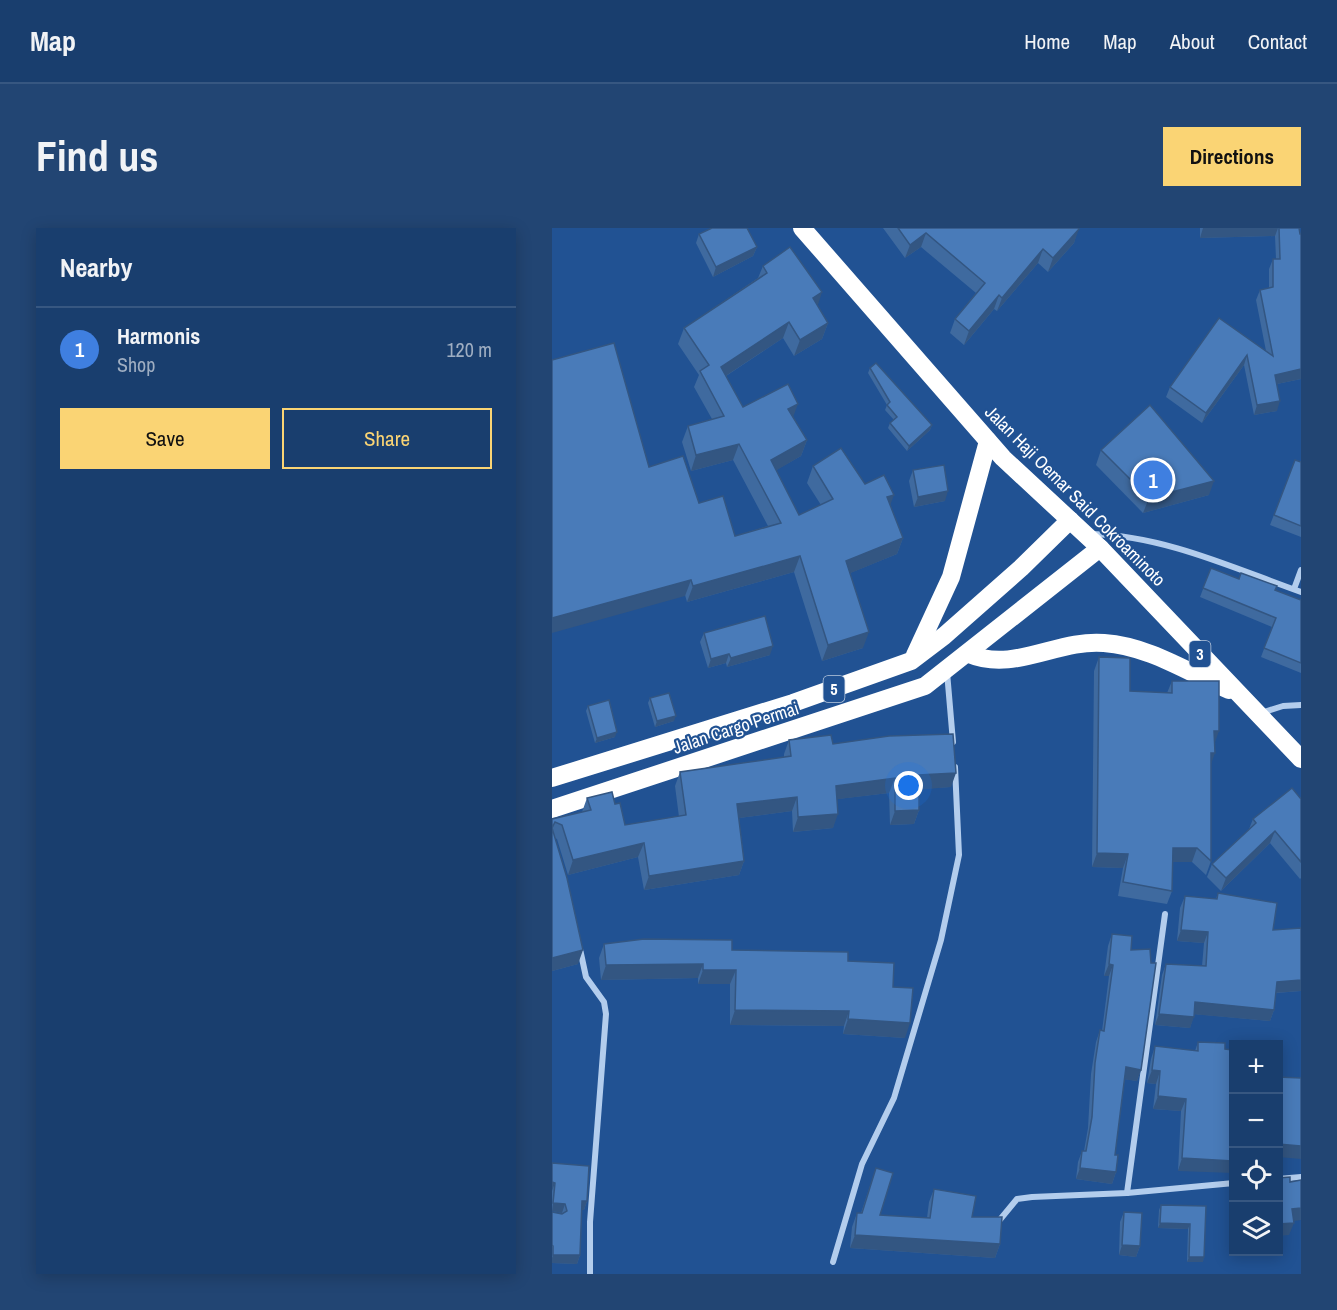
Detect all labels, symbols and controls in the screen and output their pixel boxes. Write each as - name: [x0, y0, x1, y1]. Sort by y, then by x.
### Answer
- text: Map: [30, 22, 76, 60]
- text: Home: [1024, 27, 1070, 56]
- text: Map: [1103, 27, 1137, 56]
- text: About: [1170, 27, 1215, 56]
- text: Contact: [1248, 27, 1307, 56]
- button: Directions: [1163, 127, 1301, 186]
- text: Find us: [36, 128, 158, 184]
- text: Nearby: [60, 250, 132, 285]
- text: Harmonis: [117, 321, 200, 351]
- text: 1: [75, 336, 84, 363]
- text: 120 m: [446, 336, 492, 363]
- text: Shop: [117, 351, 155, 378]
- street label: Jalan Haji Oemar Said Cokroaminoto: [979, 400, 1171, 592]
- button: Save: [60, 408, 270, 469]
- button: Share: [282, 408, 492, 469]
- pin: 1: [1134, 458, 1172, 502]
- road number: 3: [1190, 641, 1210, 667]
- road number: 5: [824, 676, 844, 702]
- street label: Jalan Cargo Permai: [670, 695, 802, 760]
- your location: [894, 771, 923, 800]
- map controls: [1229, 1040, 1283, 1256]
- button: +: [1229, 1040, 1283, 1094]
- button: −: [1229, 1094, 1283, 1148]
- button: locate: [1229, 1148, 1283, 1202]
- button: layers: [1229, 1202, 1283, 1256]

